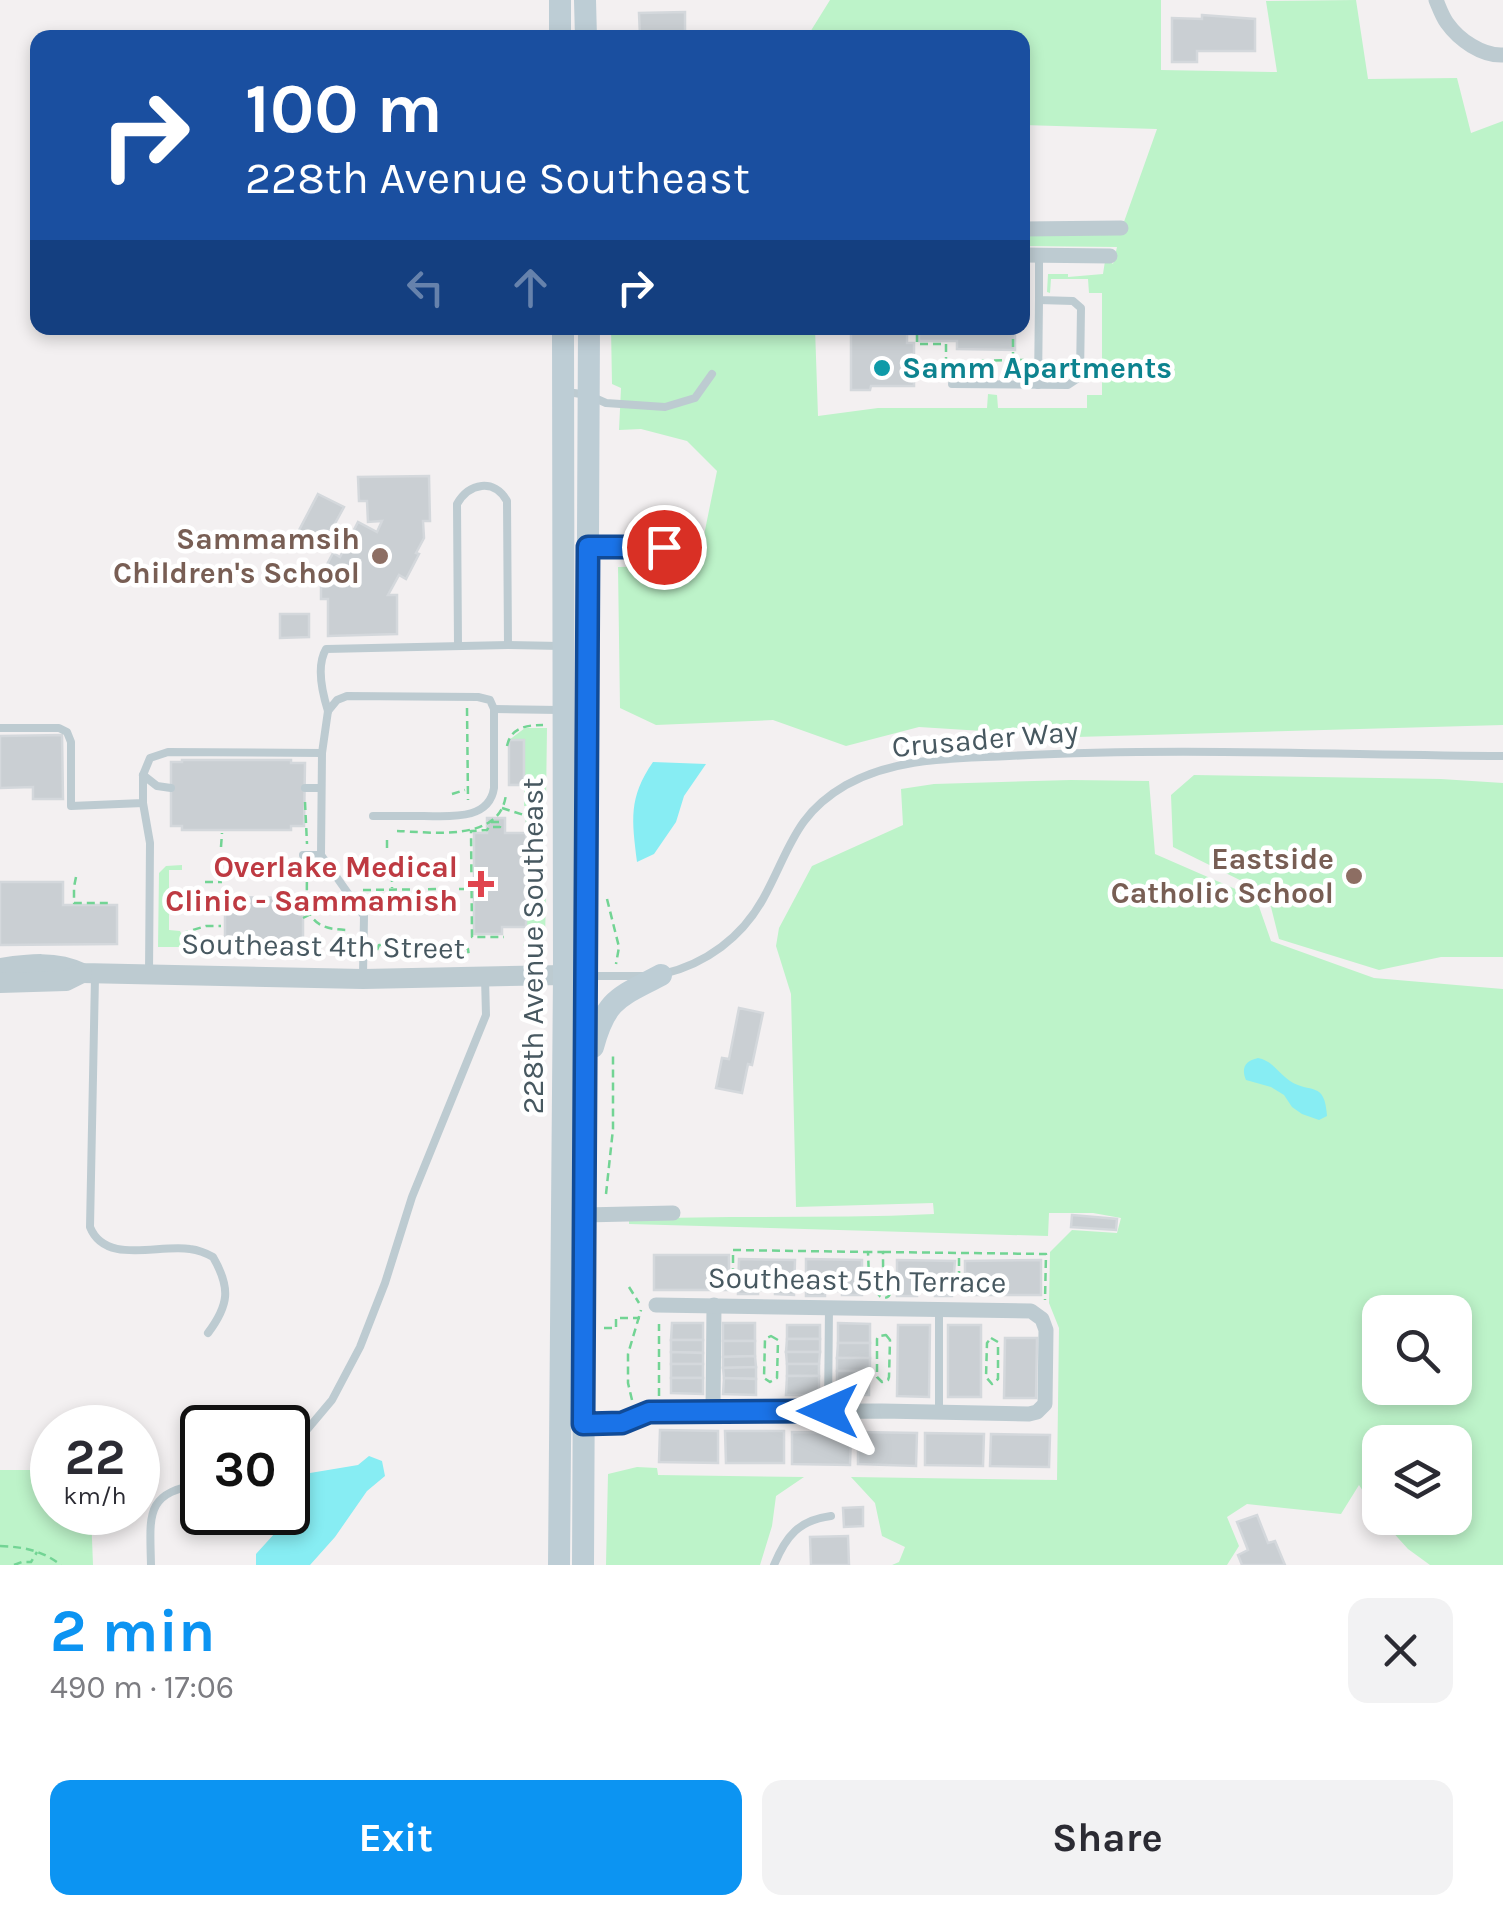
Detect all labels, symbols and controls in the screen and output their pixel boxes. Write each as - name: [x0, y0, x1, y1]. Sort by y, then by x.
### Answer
- text: 100 m: [245, 68, 443, 150]
- icon: right: [80, 70, 210, 200]
- text: 228th Avenue Southeast: [245, 152, 750, 204]
- icon: left: [398, 260, 453, 315]
- icon: ahead: [503, 260, 558, 315]
- icon: right: [608, 260, 663, 315]
- place label: Samm Apartments: [902, 350, 1172, 386]
- marker: Samm Apartments: [871, 357, 893, 379]
- pin: [622, 505, 707, 590]
- icon: arrive: [637, 520, 692, 575]
- place label: Sammamsih Children's School: [113, 521, 360, 591]
- marker: Sammamsih Children's School: [369, 545, 391, 567]
- street label: Crusader Way: [890, 713, 1080, 765]
- street label: 228th Avenue Southeast: [515, 778, 551, 1114]
- place label: Eastside Catholic School: [1111, 841, 1334, 911]
- place label: Overlake Medical Clinic - Sammamish: [165, 849, 458, 919]
- marker: Eastside Catholic School: [1343, 865, 1365, 887]
- marker: Overlake Medical Clinic - Sammamish: [468, 871, 494, 897]
- street label: Southeast 4th Street: [181, 926, 465, 966]
- street label: Southeast 5th Terrace: [707, 1259, 1007, 1301]
- map controls: [1362, 1295, 1472, 1535]
- button: search: [1362, 1295, 1472, 1405]
- position arrow: [776, 1359, 880, 1463]
- speed limit sign: 30: [180, 1405, 310, 1535]
- button: layers: [1362, 1425, 1472, 1535]
- text: 22: [65, 1428, 125, 1487]
- text: km/h: [63, 1481, 127, 1510]
- text: 2 min: [50, 1596, 215, 1666]
- button: close: [1348, 1598, 1453, 1703]
- text: 490 m · 17:06: [50, 1669, 234, 1706]
- button: Exit: [50, 1780, 742, 1895]
- button: Share: [762, 1780, 1453, 1895]

